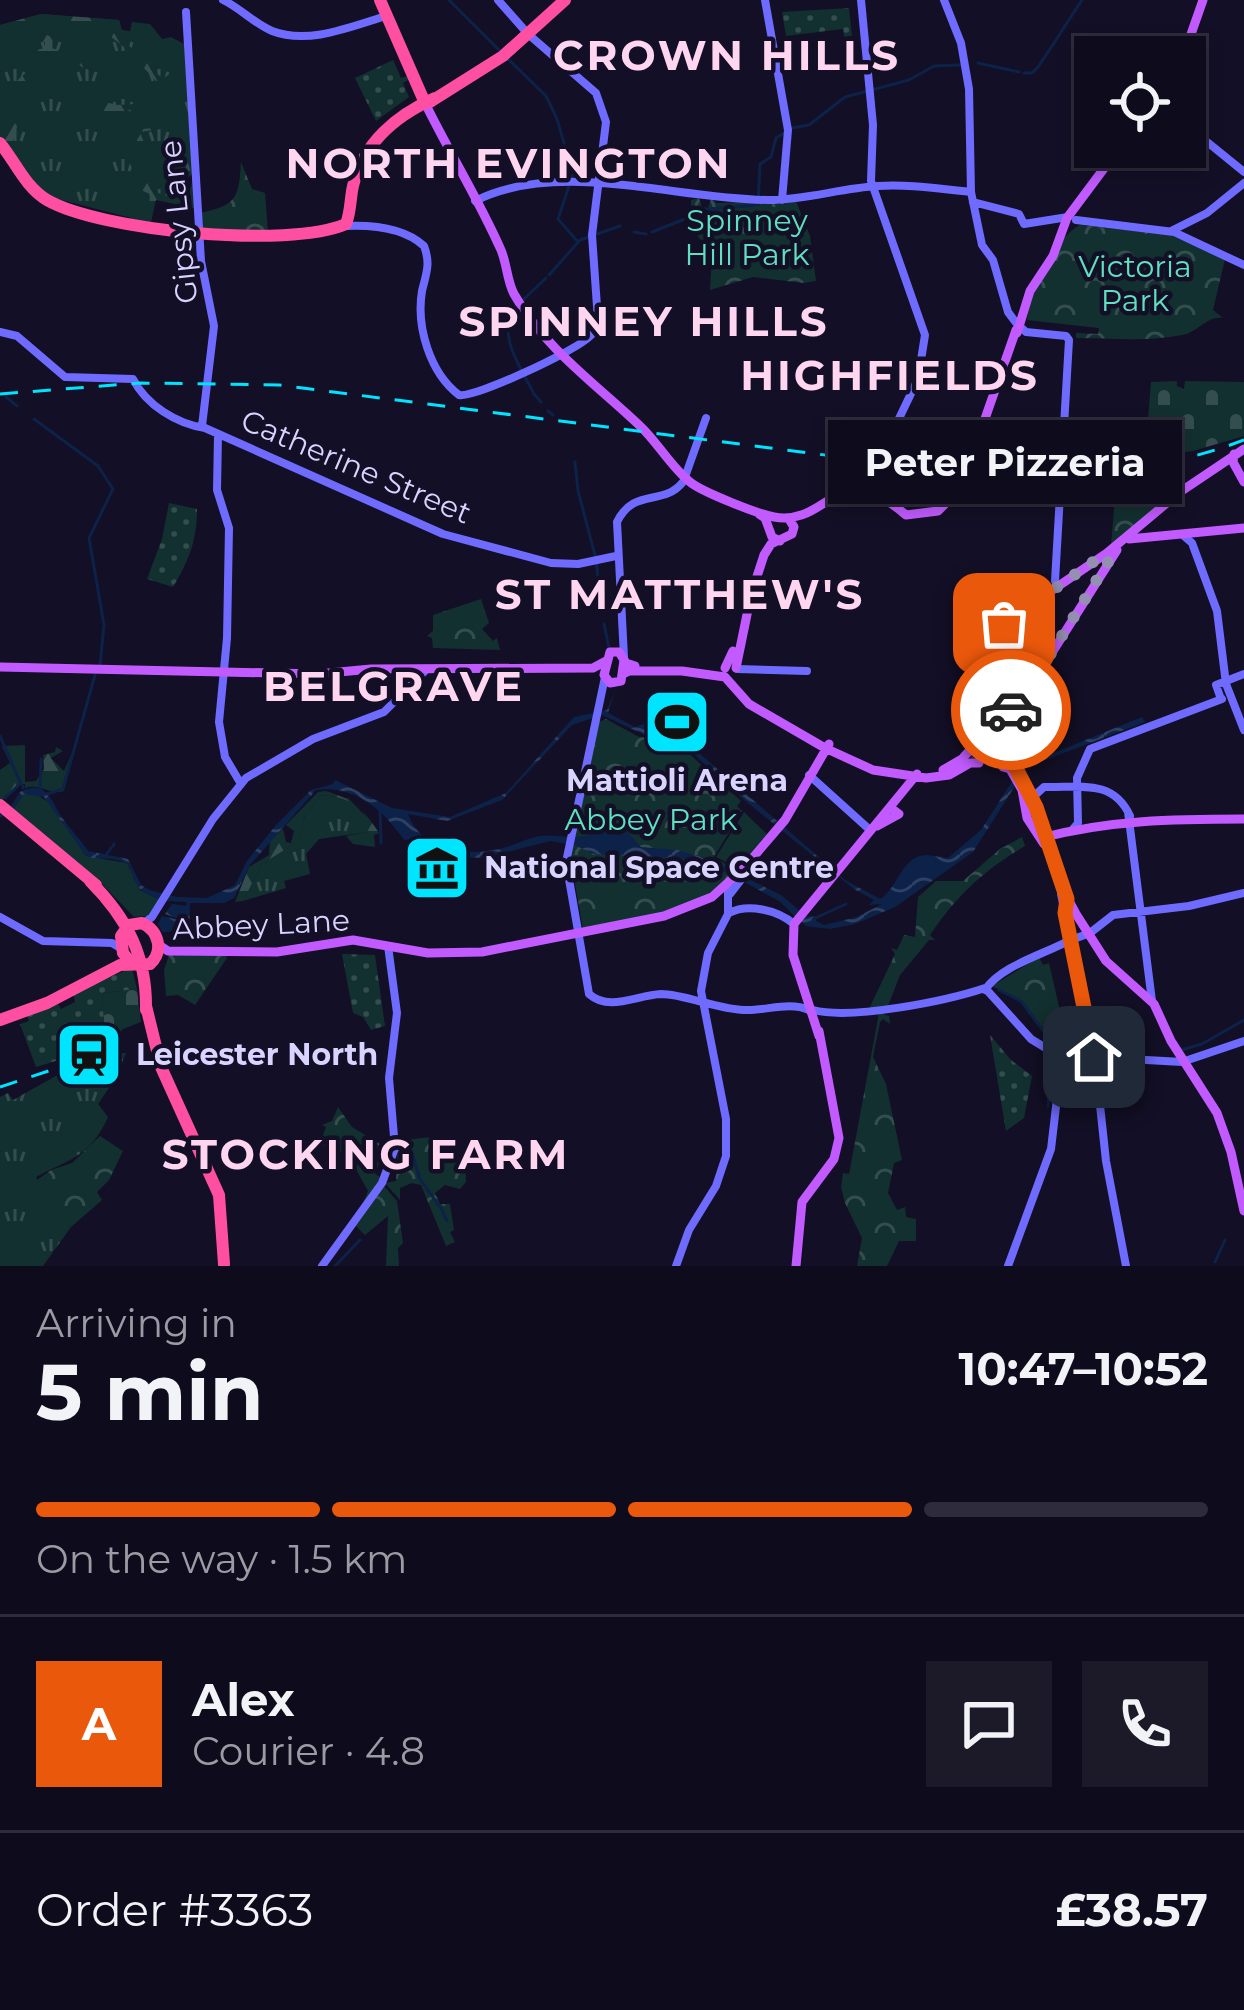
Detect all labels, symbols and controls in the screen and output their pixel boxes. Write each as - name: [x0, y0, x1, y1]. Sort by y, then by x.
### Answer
- district label: CROWN HILLS: [553, 29, 901, 81]
- map controls: [1074, 36, 1206, 168]
- button: locate: [1074, 36, 1206, 168]
- district label: NORTH EVINGTON: [285, 137, 733, 189]
- street label: Gipsy Lane: [152, 138, 205, 306]
- park label: Spinney Hill Park: [685, 202, 810, 273]
- park label: Victoria Park: [1078, 248, 1192, 319]
- district label: SPINNEY HILLS: [458, 295, 830, 347]
- district label: HIGHFIELDS: [740, 349, 1040, 401]
- street label: Catherine Street: [236, 401, 477, 532]
- callout: Peter Pizzeria: [827, 420, 1181, 504]
- text: Peter Pizzeria: [865, 438, 1145, 486]
- district label: ST MATTHEW'S: [495, 568, 865, 620]
- pin: [953, 573, 1055, 675]
- icon: bag: [971, 591, 1037, 657]
- courier: [951, 650, 1071, 770]
- district label: BELGRAVE: [263, 660, 525, 712]
- icon: car: [978, 677, 1044, 743]
- sports icon: Mattioli Arena: [642, 687, 712, 757]
- place label: Mattioli Arena: [566, 762, 788, 799]
- park label: Abbey Park: [565, 801, 737, 838]
- museum icon: National Space Centre: [402, 833, 472, 903]
- place label: National Space Centre: [484, 849, 834, 886]
- street label: Abbey Lane: [171, 901, 351, 948]
- pin: [1043, 1006, 1145, 1108]
- station icon: Leicester North: [54, 1020, 124, 1090]
- icon: home: [1061, 1024, 1127, 1090]
- place label: Leicester North: [136, 1036, 378, 1073]
- district label: STOCKING FARM: [162, 1128, 570, 1180]
- text: Arriving in: [36, 1299, 237, 1347]
- text: 10:47–10:52: [959, 1341, 1208, 1396]
- text: 5 min: [36, 1344, 264, 1440]
- text: On the way · 1.5 km: [36, 1535, 408, 1583]
- button: chat: [926, 1661, 1052, 1787]
- button: phone: [1082, 1661, 1208, 1787]
- text: Alex: [192, 1672, 295, 1727]
- text: A: [82, 1696, 116, 1751]
- text: Courier · 4.8: [192, 1727, 425, 1775]
- text: Order #3363: [36, 1882, 313, 1937]
- text: £38.57: [1056, 1882, 1208, 1937]

